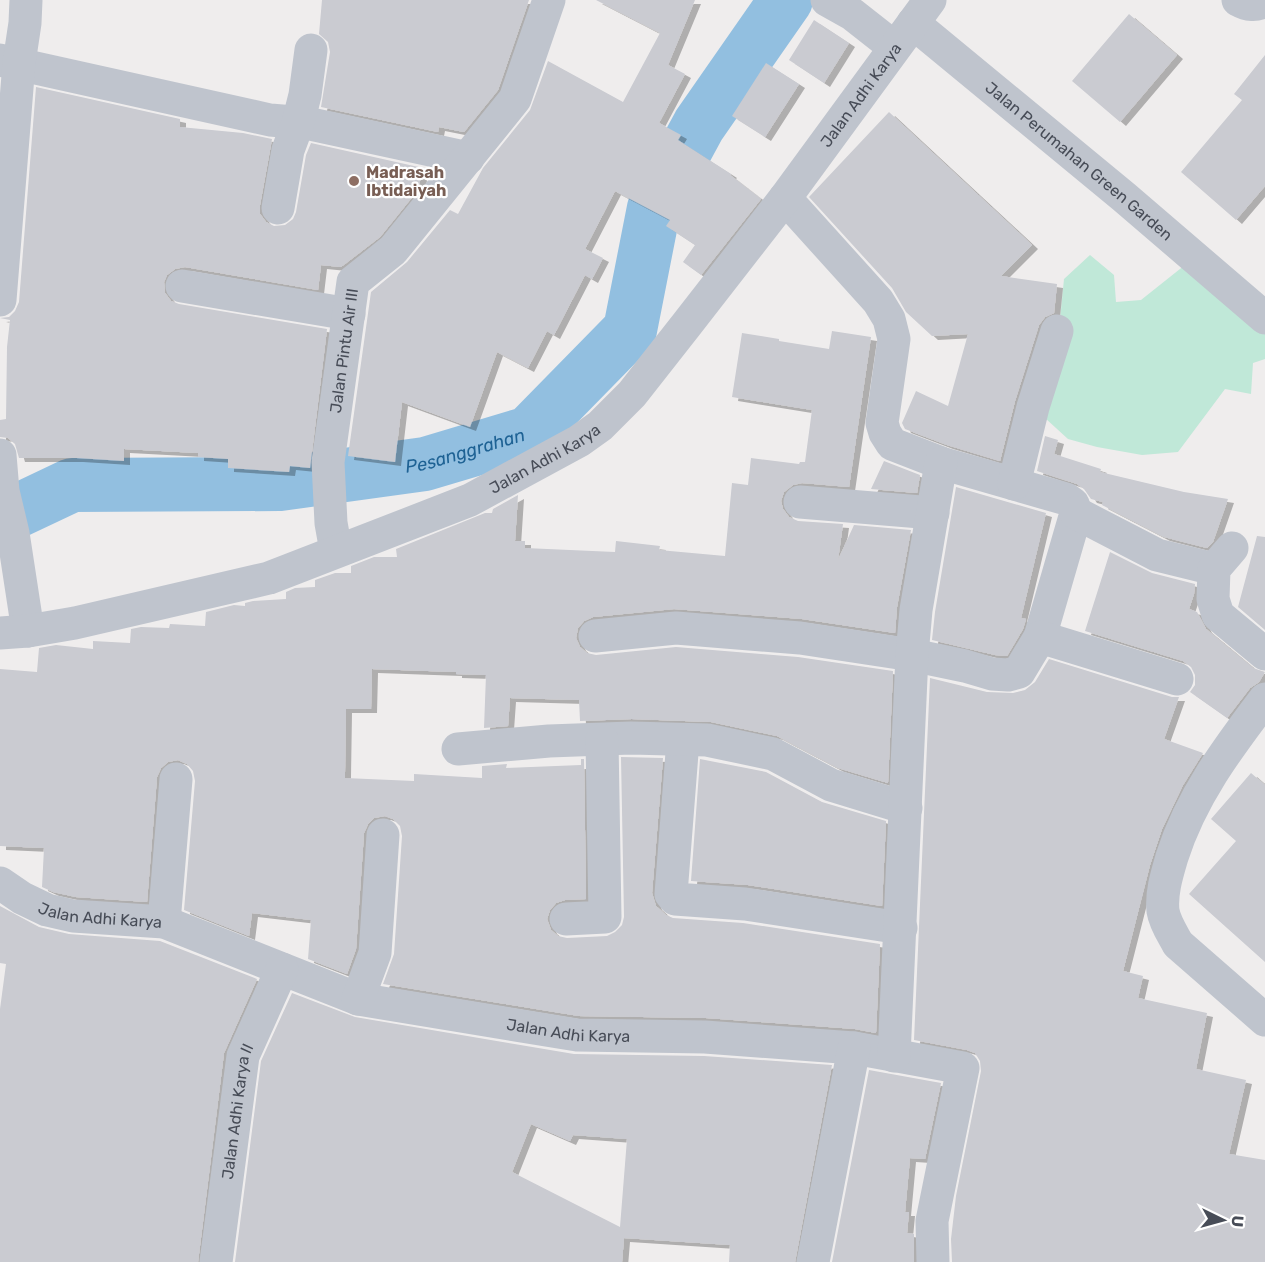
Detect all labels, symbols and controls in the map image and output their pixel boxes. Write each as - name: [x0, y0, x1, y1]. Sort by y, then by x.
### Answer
- street label: Jalan Adhi Karya: [817, 39, 905, 151]
- street label: Jalan Perumahan Green Garden: [982, 78, 1176, 245]
- place label: Madrasah Ibtidaiyah: [366, 163, 446, 200]
- marker: Madrasah Ibtidaiyah: [347, 174, 361, 188]
- street label: Jalan Pintu Air III: [326, 287, 362, 414]
- street label: Jalan Adhi Karya: [486, 420, 604, 498]
- water label: Pesanggrahan: [404, 424, 528, 478]
- street label: Jalan Adhi Karya: [35, 898, 163, 932]
- street label: Jalan Adhi Karya: [505, 1015, 630, 1046]
- street label: Jalan Adhi Karya II: [218, 1041, 257, 1181]
- north arrow: [1193, 1190, 1253, 1250]
- text: U: [1227, 1215, 1247, 1228]

